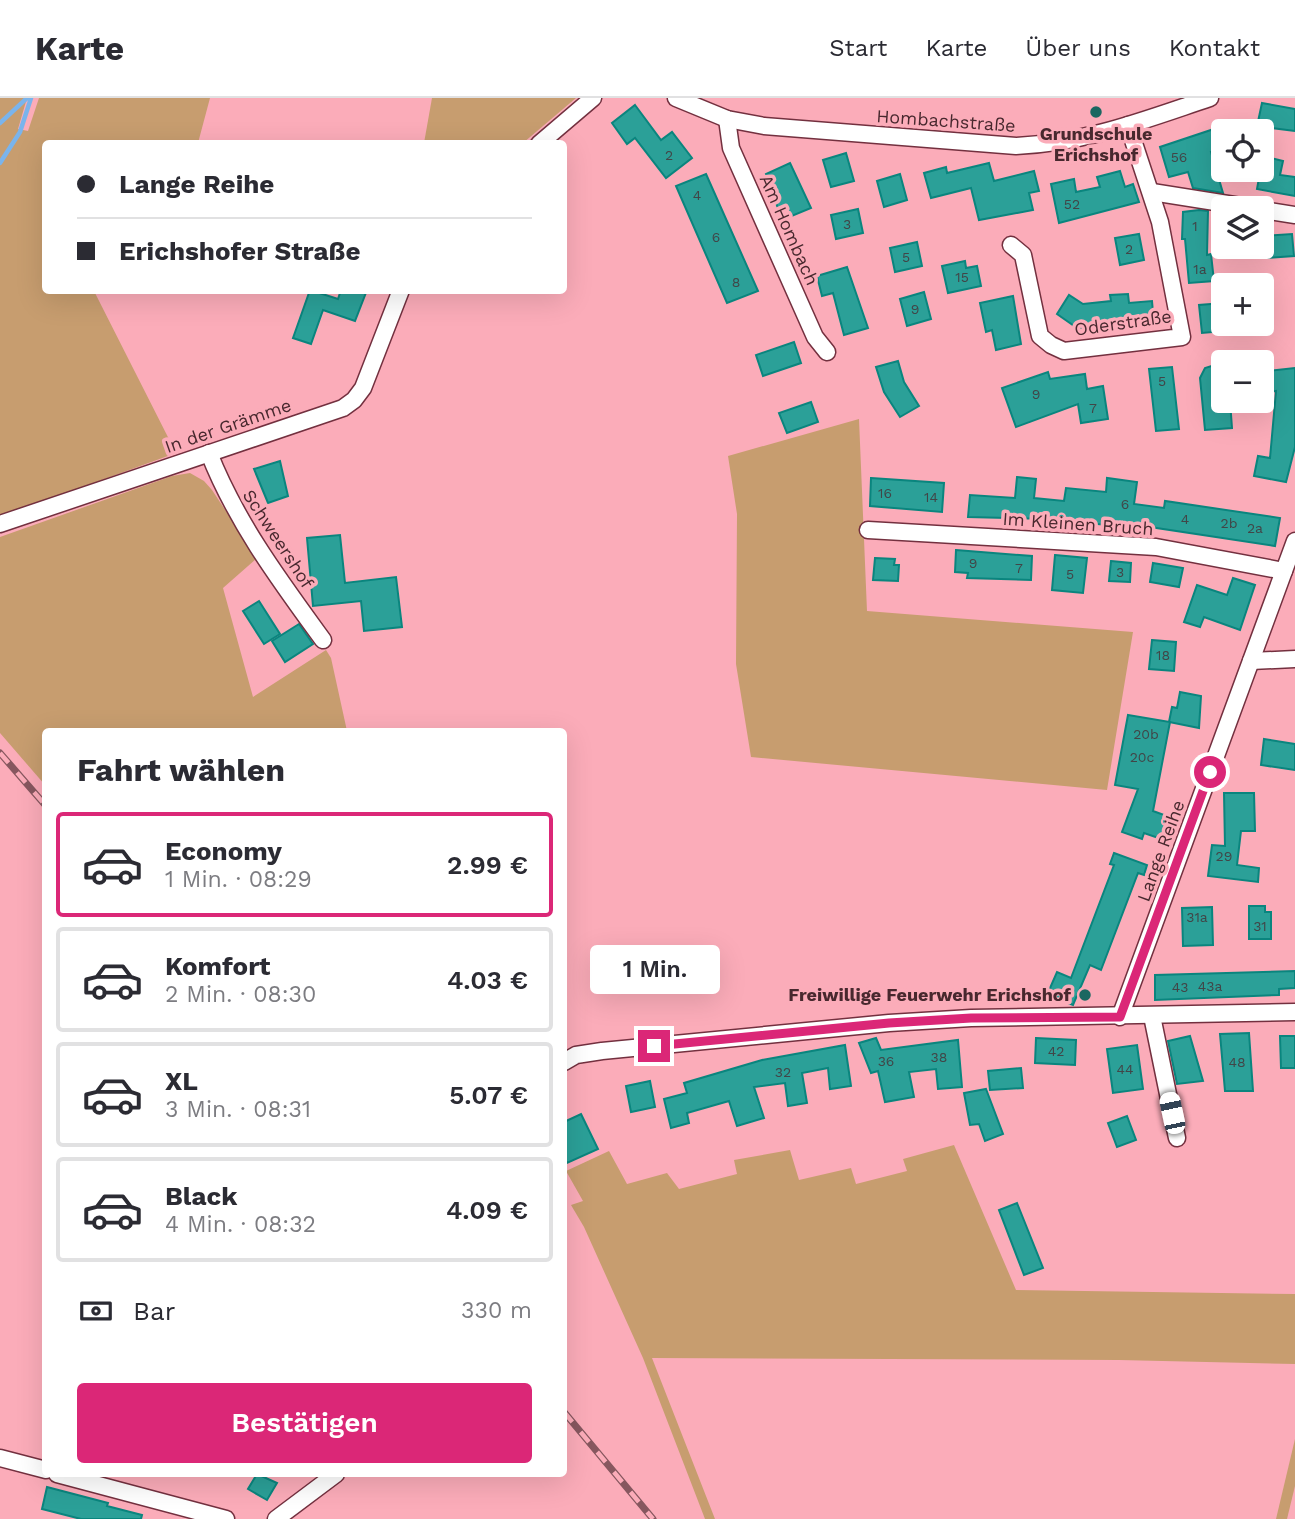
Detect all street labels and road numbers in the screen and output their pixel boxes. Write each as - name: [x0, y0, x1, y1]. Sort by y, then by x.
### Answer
- street label: Hombachstraße: [876, 105, 1016, 136]
- street label: Am Hombach: [756, 171, 823, 288]
- street label: Oderstraße: [1073, 305, 1173, 340]
- street label: In der Grämme: [162, 394, 294, 457]
- street label: Schweershof: [239, 485, 318, 592]
- street label: Im Kleinen Bruch: [1002, 508, 1154, 539]
- street label: Lange Reihe: [1132, 797, 1189, 904]

